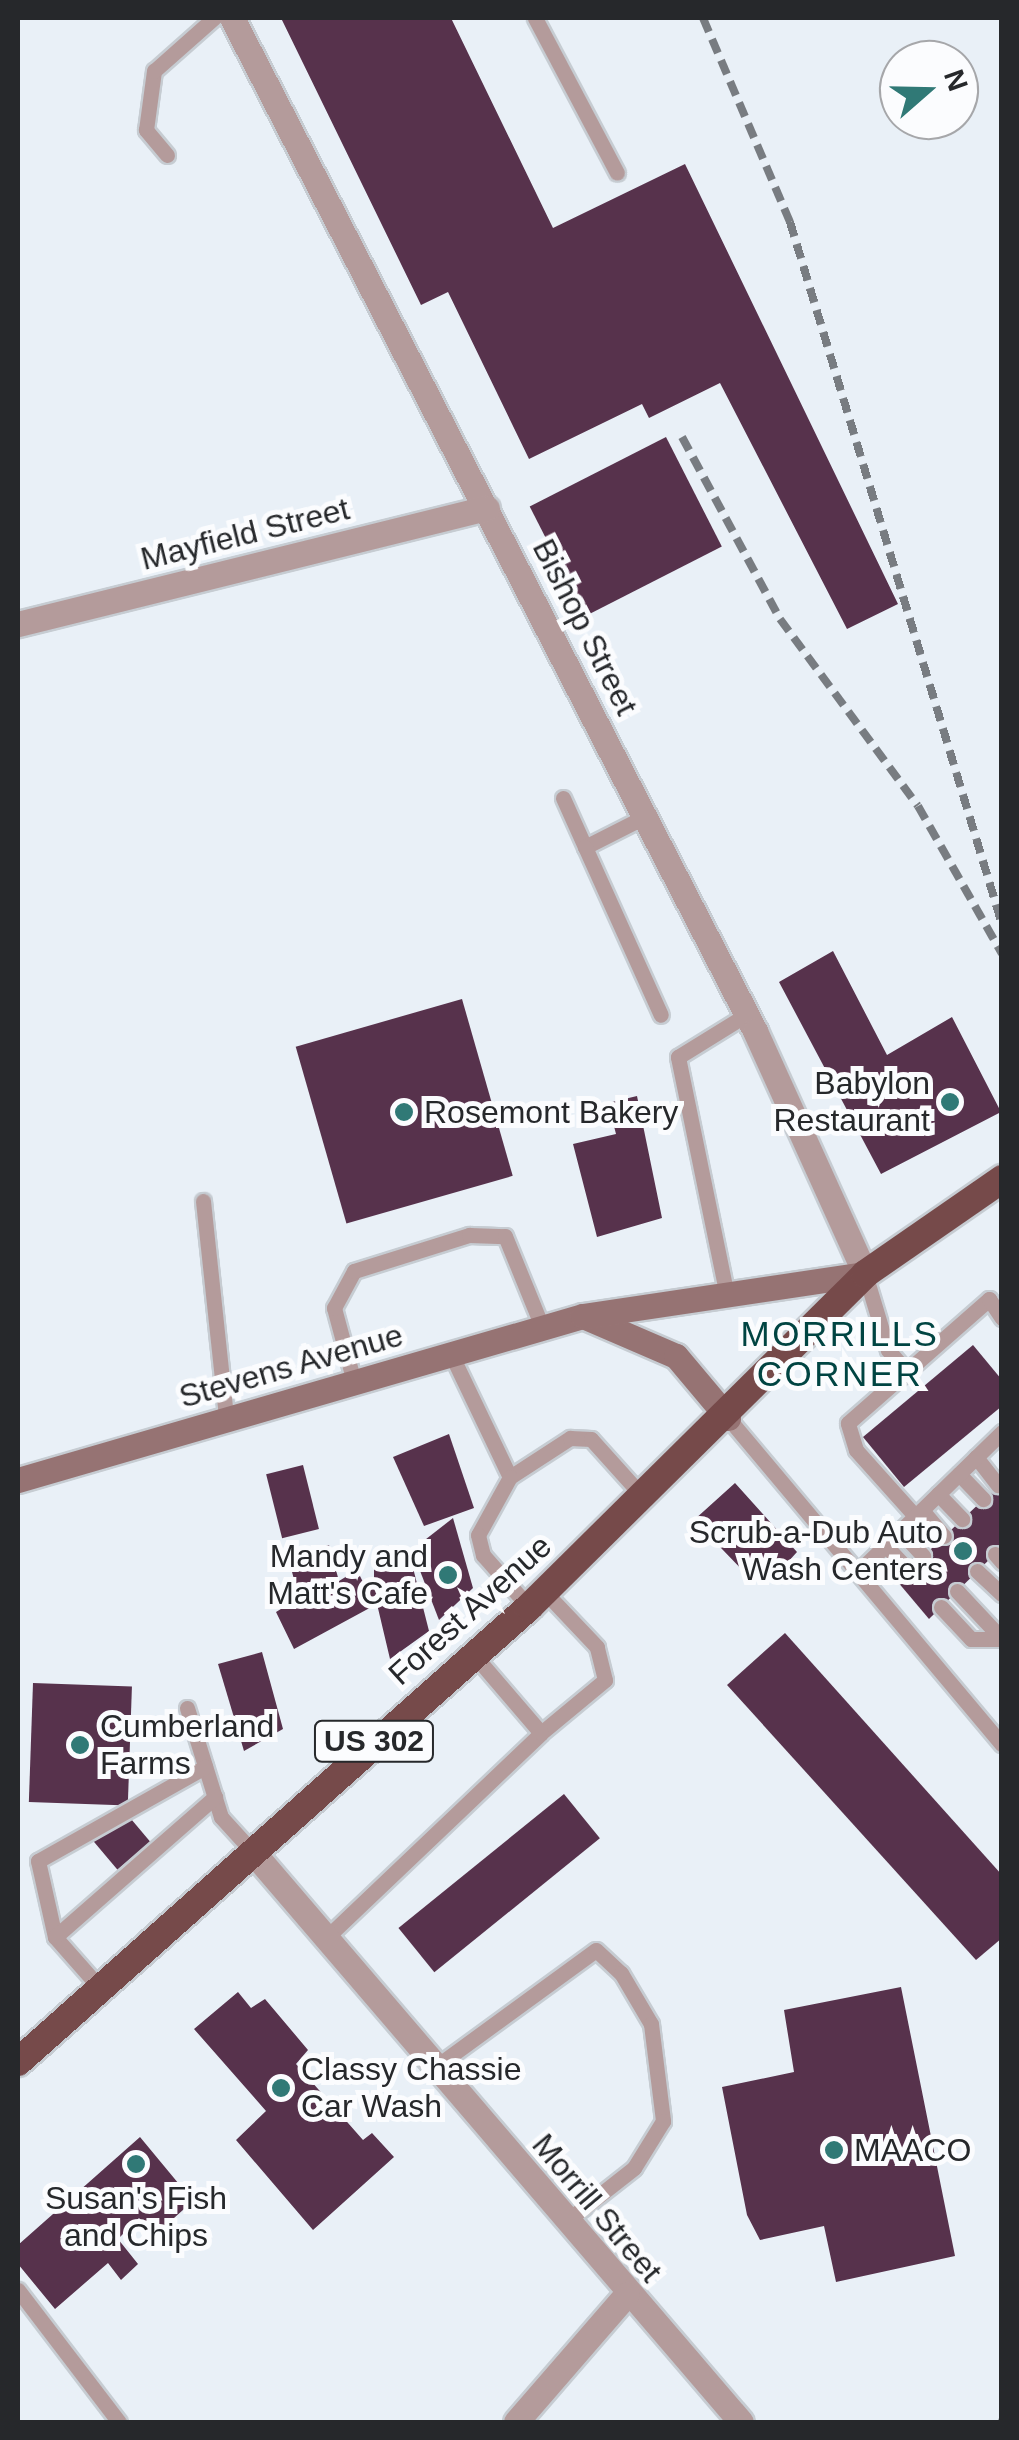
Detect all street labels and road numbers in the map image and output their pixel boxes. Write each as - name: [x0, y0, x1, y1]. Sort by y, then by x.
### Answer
- street label: Mayfield Street: [137, 490, 353, 578]
- street label: Bishop Street: [524, 533, 646, 721]
- street label: Stevens Avenue: [174, 1316, 408, 1416]
- street label: Forest Avenue: [380, 1526, 560, 1694]
- road number: US 302: [312, 1716, 436, 1766]
- street label: Morrill Street: [524, 2126, 670, 2290]

